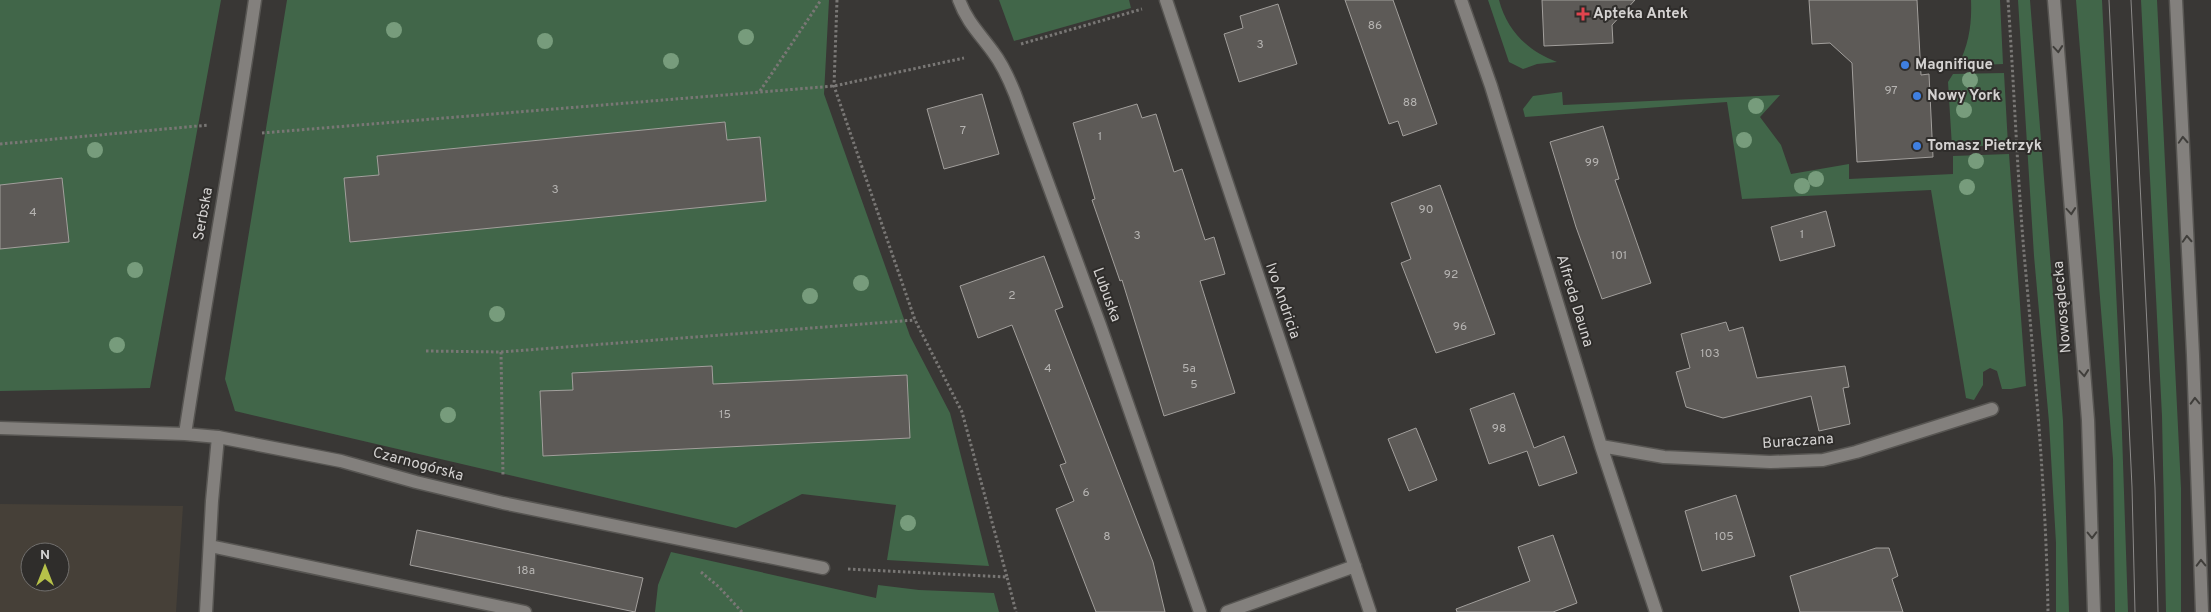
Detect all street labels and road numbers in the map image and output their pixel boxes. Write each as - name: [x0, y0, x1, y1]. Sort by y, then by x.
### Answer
- street label: Serbska: [190, 186, 218, 242]
- street label: Alfreda Dauna: [1551, 253, 1597, 349]
- street label: Ivo Andricia: [1260, 260, 1304, 342]
- street label: Nowosądecka: [2050, 260, 2076, 354]
- street label: Lubuska: [1087, 265, 1125, 325]
- street label: Buraczana: [1762, 430, 1834, 454]
- street label: Czarnogórska: [371, 444, 465, 486]

